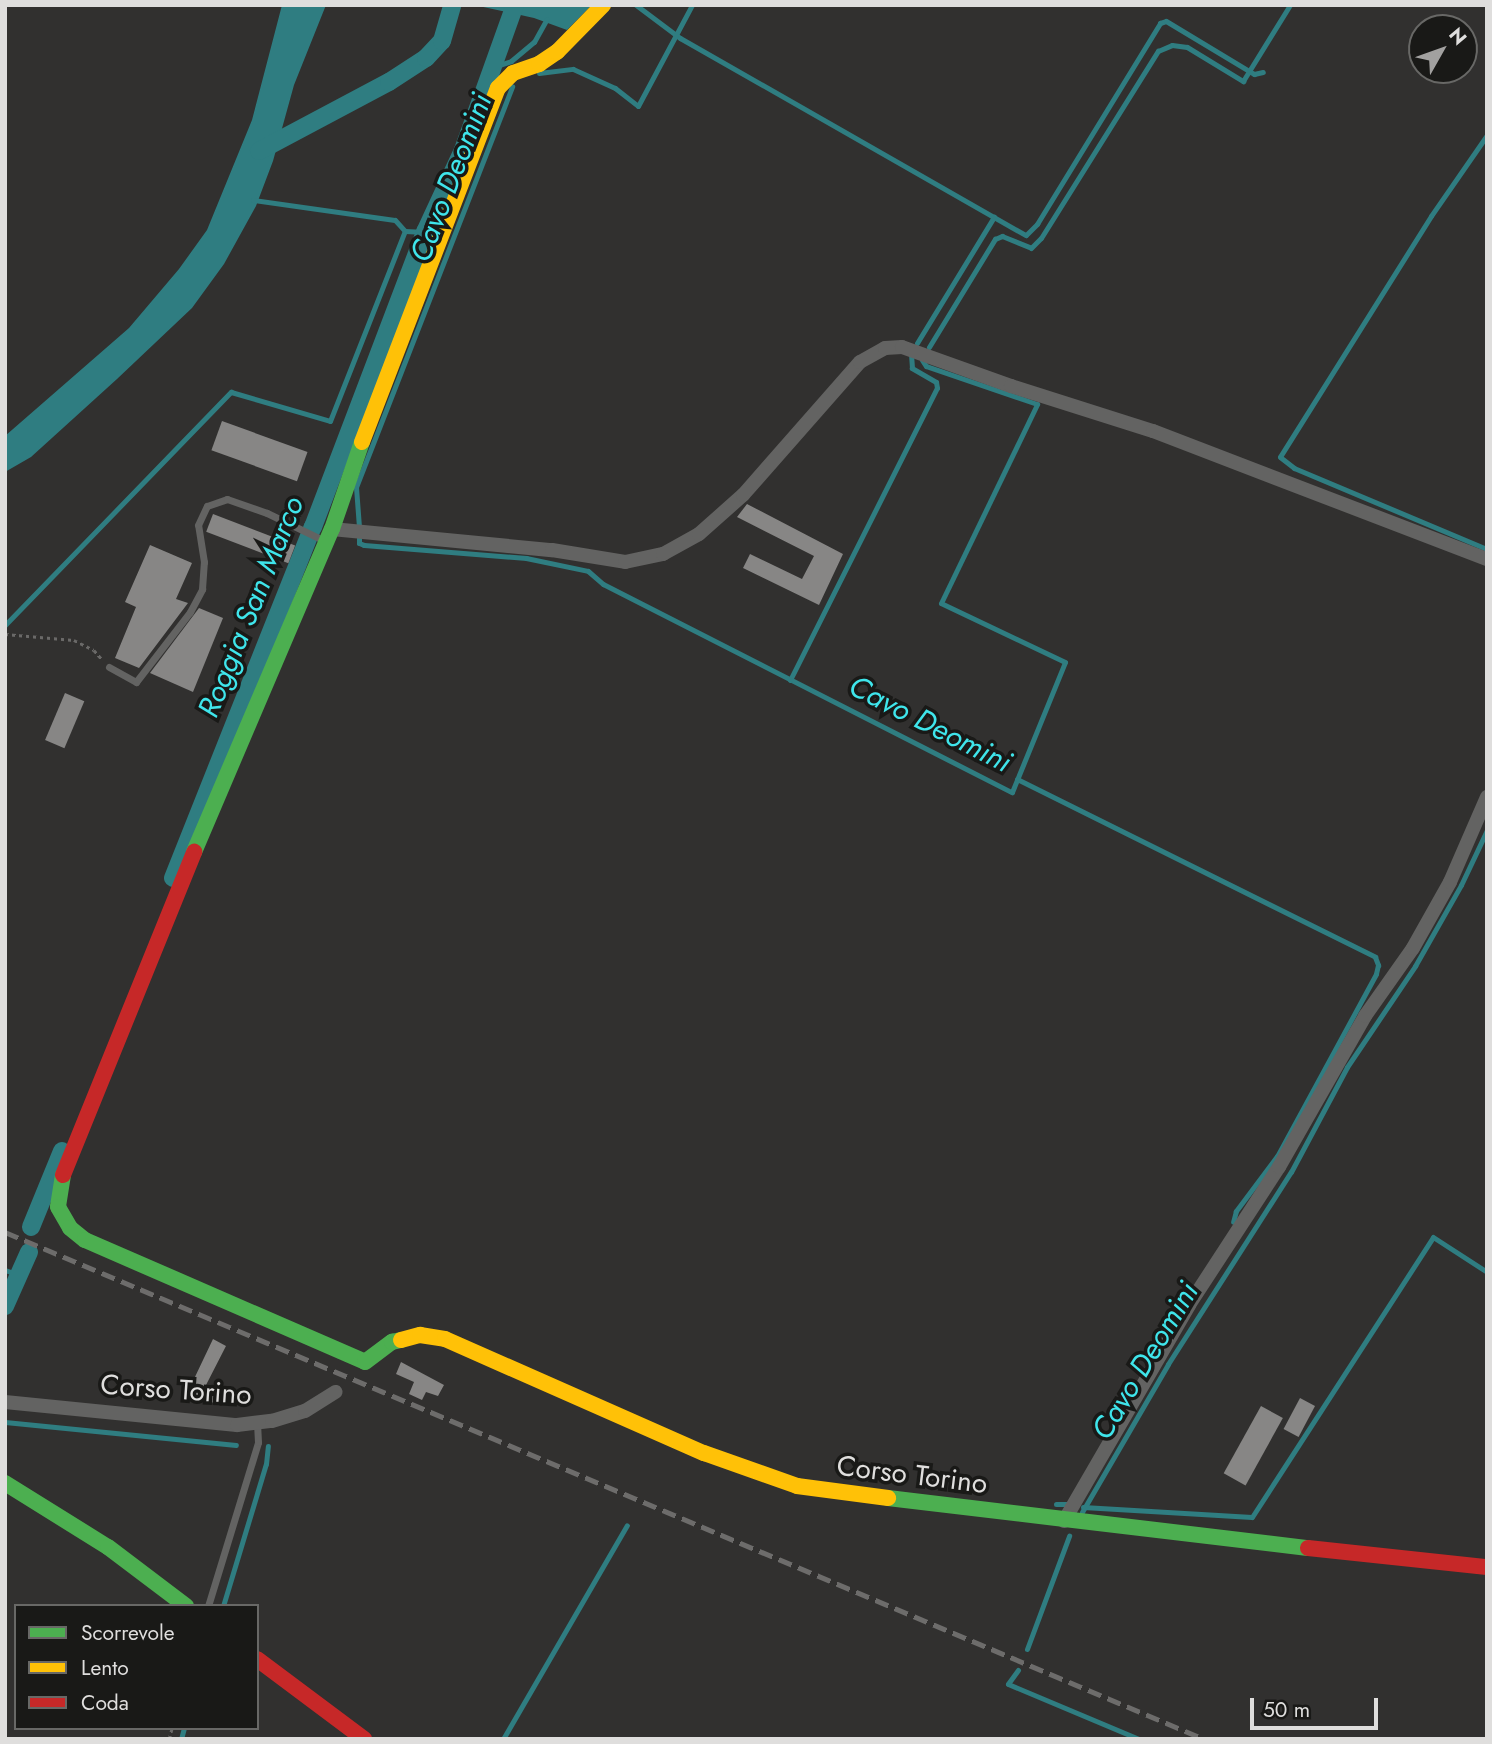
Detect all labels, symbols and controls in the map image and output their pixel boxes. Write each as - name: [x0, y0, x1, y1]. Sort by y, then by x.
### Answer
- north arrow: [1408, 14, 1478, 84]
- text: N: [1443, 22, 1473, 51]
- water label: Cavo Deomini: [402, 89, 500, 267]
- water label: Roggia San Marco: [190, 491, 312, 723]
- water label: Cavo Deomini: [843, 668, 1017, 780]
- water label: Cavo Deomini: [1084, 1276, 1206, 1446]
- street label: Corso Torino: [99, 1368, 253, 1412]
- street label: Corso Torino: [835, 1449, 989, 1501]
- legend: [14, 1604, 259, 1730]
- text: Scorrevole: [81, 1618, 175, 1648]
- text: Lento: [81, 1653, 129, 1683]
- scale bar: [1254, 1684, 1382, 1728]
- text: Coda: [81, 1688, 129, 1718]
- text: 50 m: [1263, 1695, 1310, 1725]

